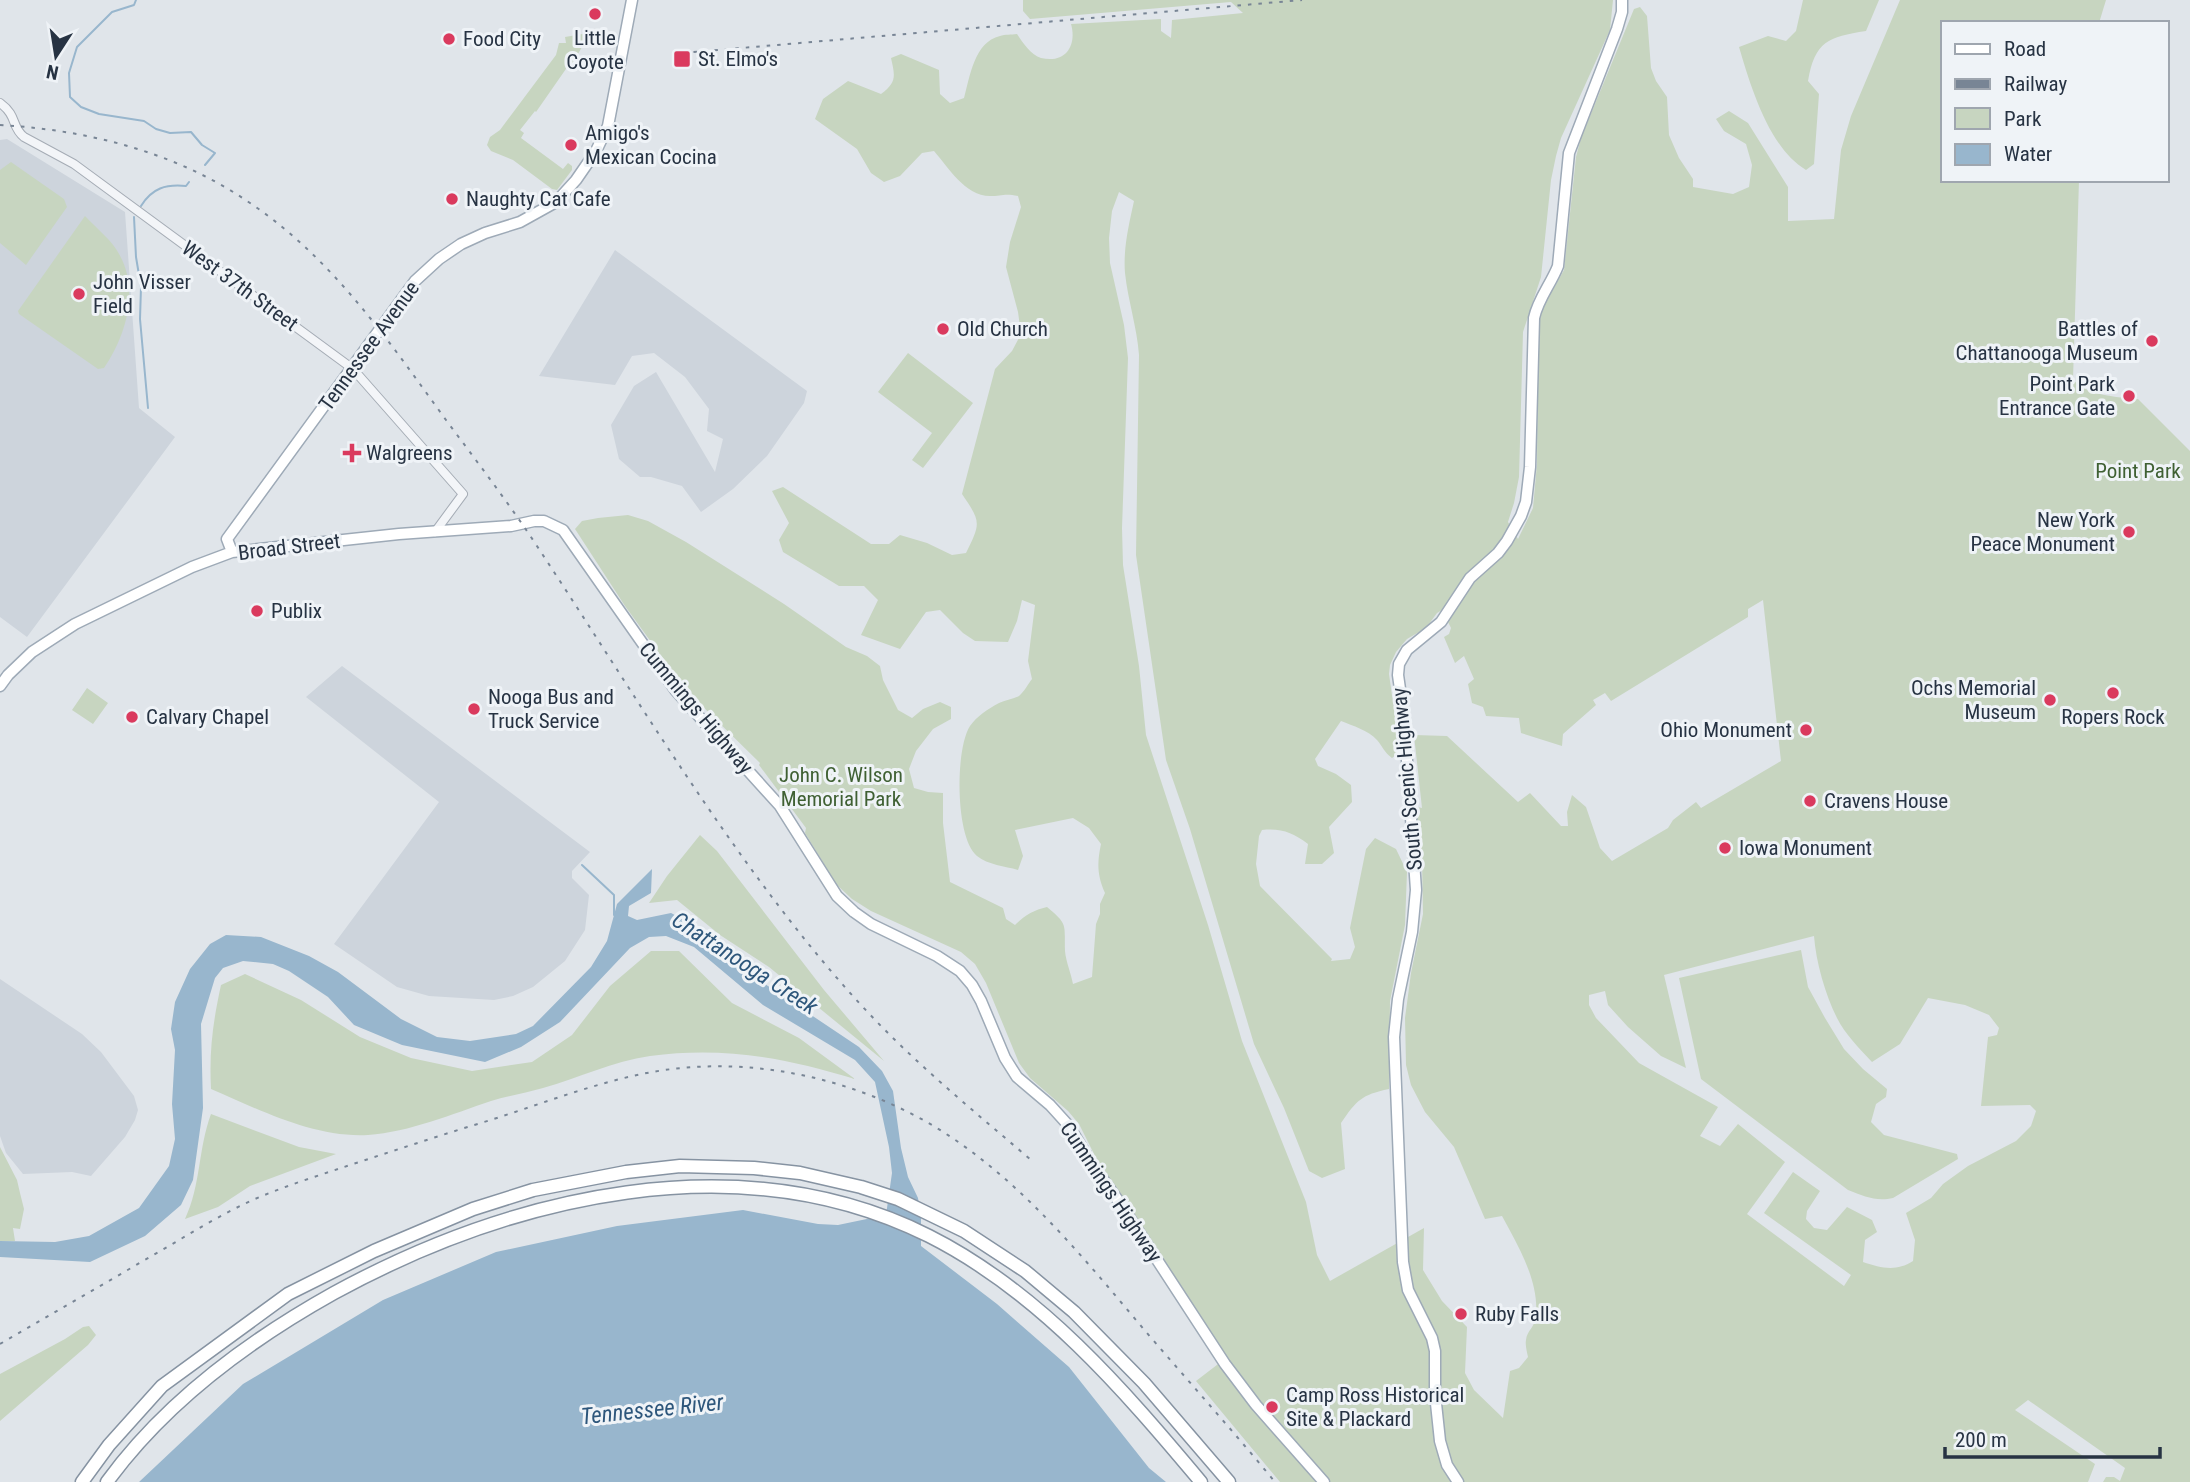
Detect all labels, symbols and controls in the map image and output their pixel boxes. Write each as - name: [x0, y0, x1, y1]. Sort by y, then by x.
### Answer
- marker: Little Coyote: [587, 6, 603, 22]
- north arrow: [21, 21, 91, 91]
- legend: [1941, 21, 2169, 182]
- place label: Little Coyote: [566, 26, 624, 74]
- place label: Food City: [463, 27, 541, 51]
- marker: Food City: [441, 31, 457, 47]
- text: Road: [2004, 37, 2046, 61]
- place label: St. Elmo's: [698, 47, 778, 71]
- marker: St. Elmo's: [672, 49, 692, 69]
- text: N: [44, 60, 61, 85]
- text: Railway: [2004, 72, 2067, 96]
- text: Park: [2004, 107, 2042, 131]
- place label: Amigo's Mexican Cocina: [585, 121, 717, 169]
- marker: Amigo's Mexican Cocina: [563, 137, 579, 153]
- text: Water: [2004, 142, 2052, 166]
- place label: Naughty Cat Cafe: [466, 187, 611, 211]
- marker: Naughty Cat Cafe: [444, 191, 460, 207]
- street label: West 37th Street: [177, 236, 303, 336]
- place label: John Visser Field: [93, 270, 191, 318]
- street label: Tennessee Avenue: [314, 277, 424, 415]
- marker: John Visser Field: [71, 286, 87, 302]
- place label: Old Church: [957, 317, 1048, 341]
- place label: Battles of Chattanooga Museum: [1956, 317, 2138, 365]
- marker: Old Church: [935, 321, 951, 337]
- marker: Battles of Chattanooga Museum: [2144, 333, 2160, 349]
- place label: Point Park Entrance Gate: [1999, 372, 2116, 420]
- marker: Point Park Entrance Gate: [2121, 388, 2137, 404]
- place label: Walgreens: [366, 441, 453, 465]
- marker: Walgreens: [344, 445, 360, 461]
- park label: Point Park: [2095, 459, 2181, 483]
- place label: New York Peace Monument: [1970, 508, 2116, 556]
- marker: New York Peace Monument: [2121, 524, 2137, 540]
- street label: Broad Street: [237, 529, 341, 565]
- place label: Publix: [271, 599, 322, 623]
- marker: Publix: [249, 603, 265, 619]
- street label: Cummings Highway: [634, 637, 758, 779]
- place label: Ochs Memorial Museum: [1911, 676, 2036, 724]
- place label: Nooga Bus and Truck Service: [488, 685, 614, 733]
- marker: Ropers Rock: [2105, 685, 2121, 701]
- street label: South Scenic Highway: [1387, 686, 1427, 871]
- marker: Ochs Memorial Museum: [2042, 692, 2058, 708]
- marker: Nooga Bus and Truck Service: [466, 701, 482, 717]
- place label: Calvary Chapel: [146, 705, 269, 729]
- place label: Ropers Rock: [2061, 705, 2165, 729]
- marker: Calvary Chapel: [124, 709, 140, 725]
- place label: Ohio Monument: [1660, 718, 1792, 742]
- marker: Ohio Monument: [1798, 722, 1814, 738]
- park label: John C. Wilson Memorial Park: [779, 763, 903, 811]
- place label: Cravens House: [1824, 789, 1948, 813]
- marker: Cravens House: [1802, 793, 1818, 809]
- place label: Iowa Monument: [1739, 836, 1872, 860]
- marker: Iowa Monument: [1717, 840, 1733, 856]
- water label: Chattanooga Creek: [667, 906, 823, 1021]
- street label: Cummings Highway: [1055, 1117, 1167, 1267]
- place label: Ruby Falls: [1475, 1302, 1559, 1326]
- marker: Ruby Falls: [1453, 1306, 1469, 1322]
- place label: Camp Ross Historical Site & Plackard: [1286, 1383, 1464, 1431]
- water label: Tennessee River: [579, 1388, 726, 1430]
- marker: Camp Ross Historical Site & Plackard: [1264, 1399, 1280, 1415]
- scale bar: [1945, 1416, 2160, 1460]
- text: 200 m: [1955, 1428, 2007, 1452]

